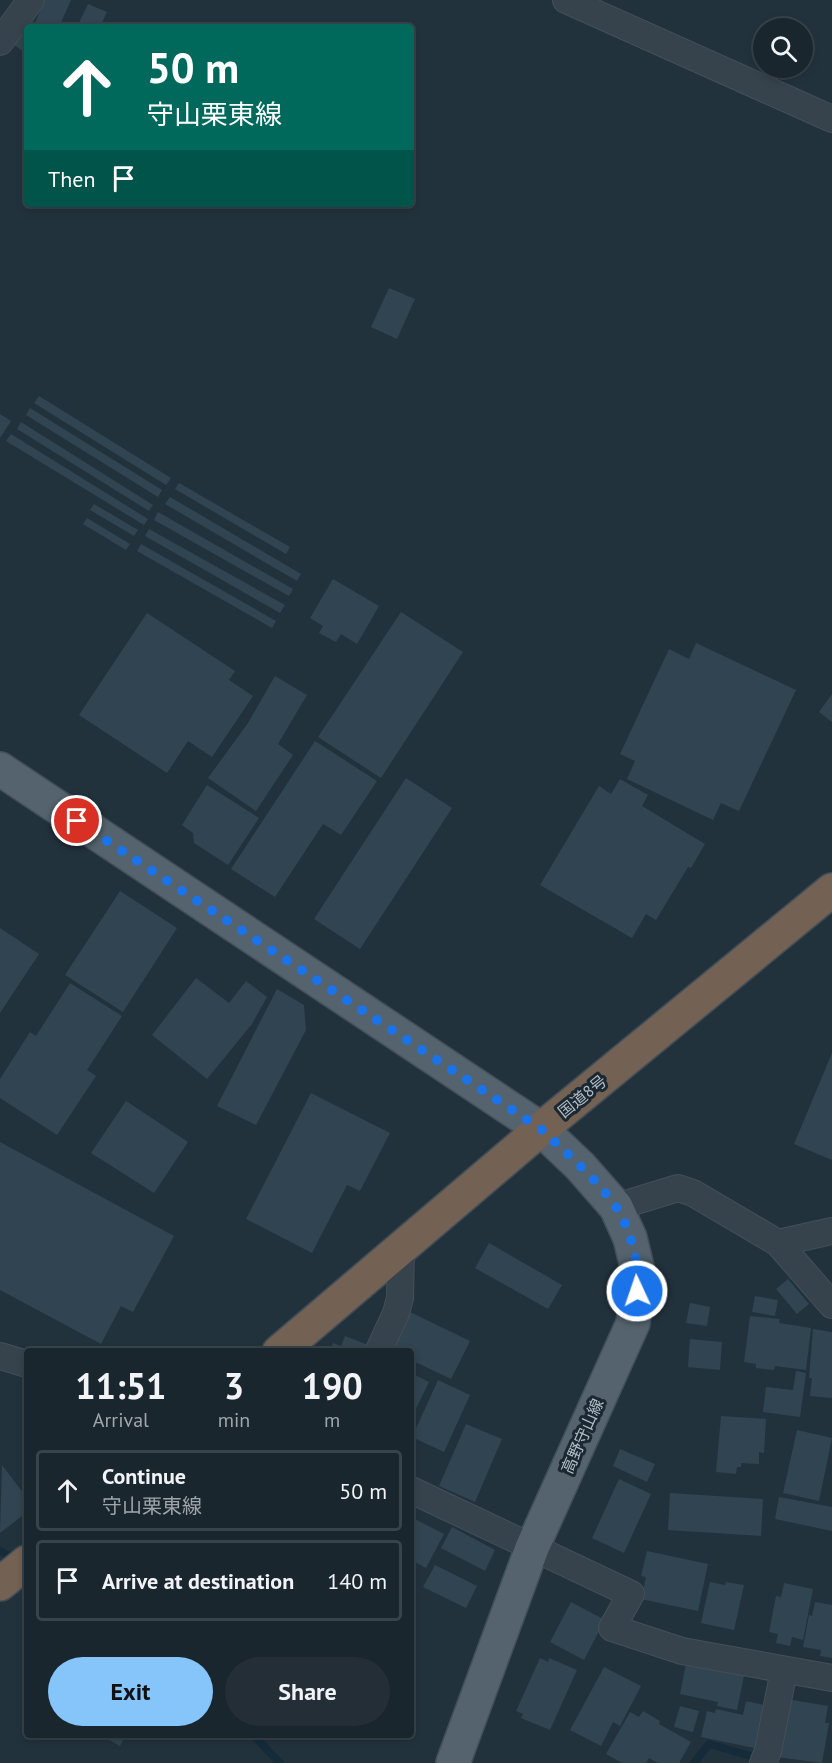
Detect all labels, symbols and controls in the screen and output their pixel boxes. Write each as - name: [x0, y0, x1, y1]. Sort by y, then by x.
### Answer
- map controls: [753, 18, 813, 78]
- button: search: [753, 18, 813, 78]
- text: 50 m: [147, 40, 239, 95]
- icon: ahead: [48, 48, 126, 126]
- text: 守山栗東線: [147, 97, 282, 131]
- icon: arrive: [107, 162, 140, 195]
- text: Then: [48, 165, 95, 193]
- pin: [51, 795, 102, 846]
- icon: arrive: [60, 804, 93, 837]
- street label: 国道8号: [554, 1070, 610, 1122]
- position arrow: [605, 1259, 669, 1323]
- text: 11:51: [75, 1362, 167, 1409]
- text: 3: [224, 1362, 244, 1409]
- text: 190: [302, 1362, 363, 1409]
- street label: 高野守山線: [557, 1395, 607, 1477]
- text: Arrival: [93, 1407, 149, 1433]
- text: min: [218, 1407, 250, 1433]
- text: m: [324, 1407, 340, 1433]
- text: Continue: [102, 1462, 186, 1490]
- icon: ahead: [51, 1474, 84, 1507]
- text: 50 m: [339, 1477, 387, 1505]
- text: 守山栗東線: [102, 1493, 202, 1519]
- icon: arrive: [51, 1564, 84, 1597]
- text: Arrive at destination: [102, 1567, 294, 1595]
- text: 140 m: [327, 1567, 387, 1595]
- button: Exit: [48, 1657, 213, 1726]
- button: Share: [225, 1657, 390, 1726]

